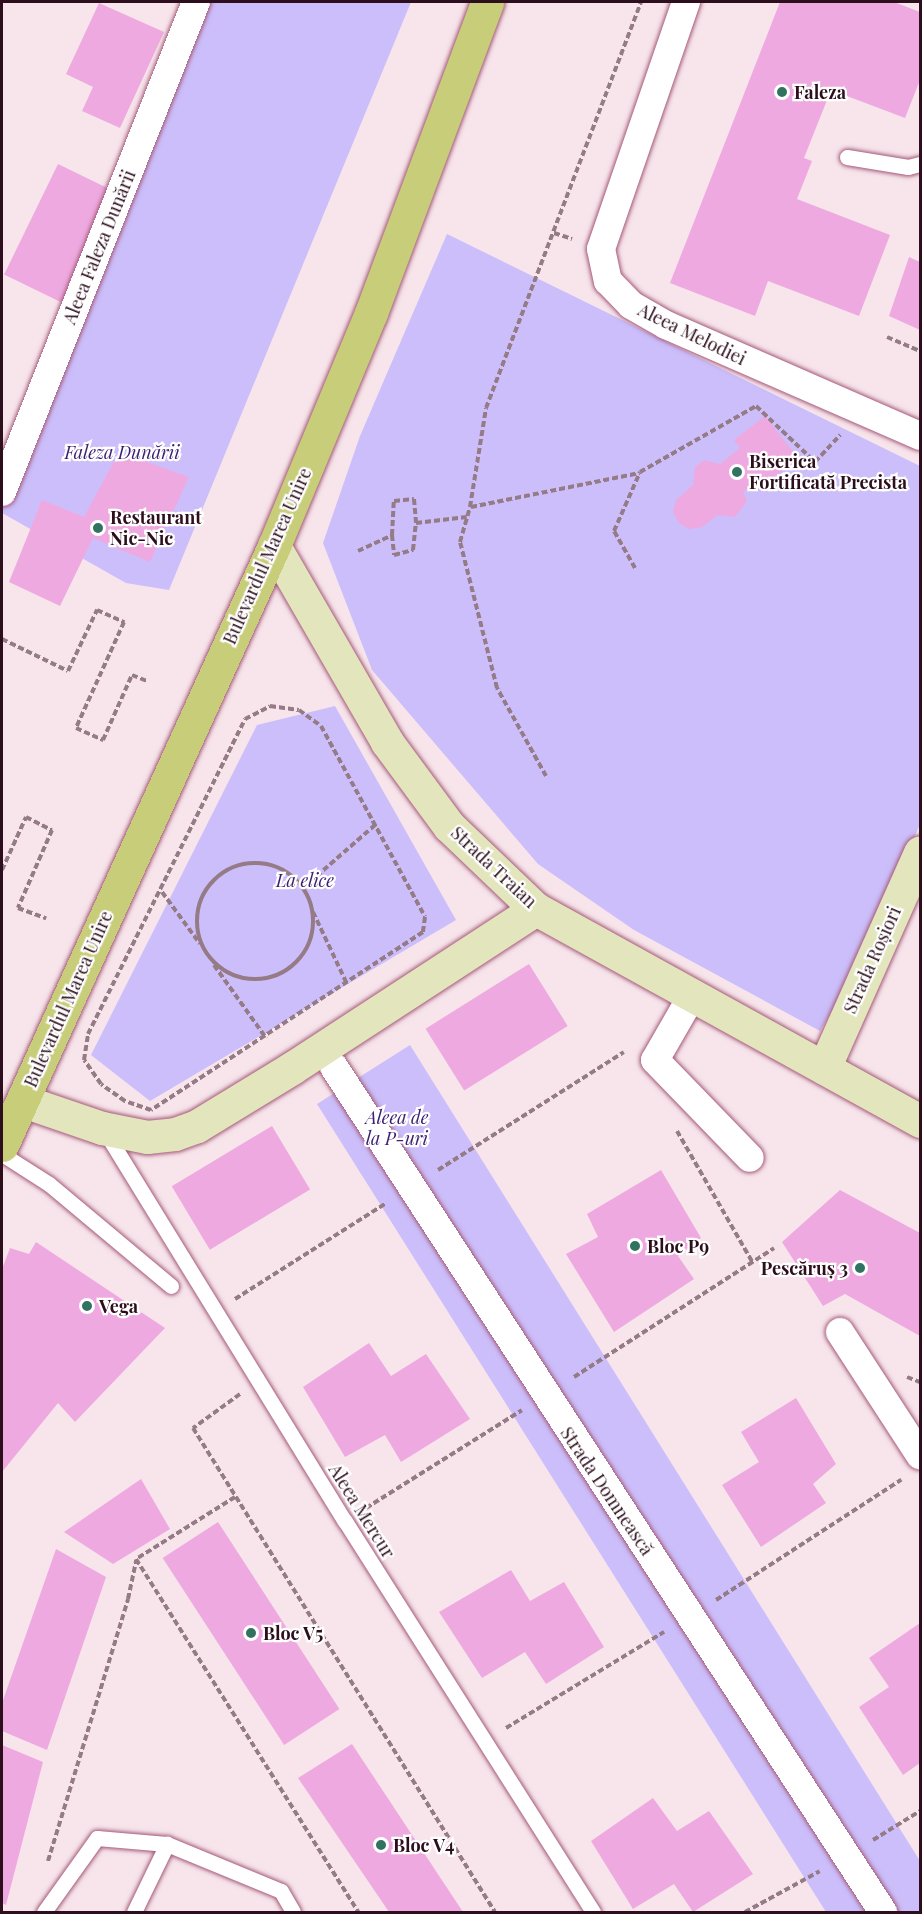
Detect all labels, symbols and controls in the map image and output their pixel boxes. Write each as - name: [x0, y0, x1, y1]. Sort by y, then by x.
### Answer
- place label: Faleza: [794, 81, 846, 103]
- marker: Faleza: [775, 85, 789, 99]
- street label: Aleea Faleza Dunării: [58, 167, 140, 327]
- street label: Aleea Melodiei: [635, 299, 749, 369]
- park label: Faleza Dunării: [64, 441, 180, 463]
- place label: Biserica Fortificată Precista: [749, 451, 907, 494]
- street label: Bulevardul Marea Unire: [218, 464, 316, 648]
- marker: Biserica Fortificată Precista: [730, 465, 744, 479]
- place label: Restaurant Nic-Nic: [110, 507, 202, 550]
- marker: Restaurant Nic-Nic: [91, 521, 105, 535]
- street label: Strada Traian: [446, 822, 542, 912]
- park label: La elice: [276, 869, 334, 891]
- street label: Strada Roșiori: [839, 903, 905, 1017]
- street label: Bulevardul Marea Unire: [19, 907, 117, 1091]
- park label: Aleea de la P-uri: [365, 1107, 429, 1150]
- place label: Bloc P9: [647, 1235, 709, 1257]
- marker: Bloc P9: [628, 1239, 642, 1253]
- place label: Pescăruș 3: [760, 1257, 848, 1279]
- marker: Pescăruș 3: [853, 1261, 867, 1275]
- place label: Vega: [99, 1295, 138, 1317]
- marker: Vega: [80, 1299, 94, 1313]
- street label: Strada Domnească: [556, 1423, 658, 1559]
- street label: Aleea Mercur: [324, 1460, 400, 1562]
- place label: Bloc V5: [263, 1622, 324, 1644]
- marker: Bloc V5: [244, 1626, 258, 1640]
- place label: Bloc V4: [393, 1834, 455, 1856]
- marker: Bloc V4: [374, 1838, 388, 1852]

